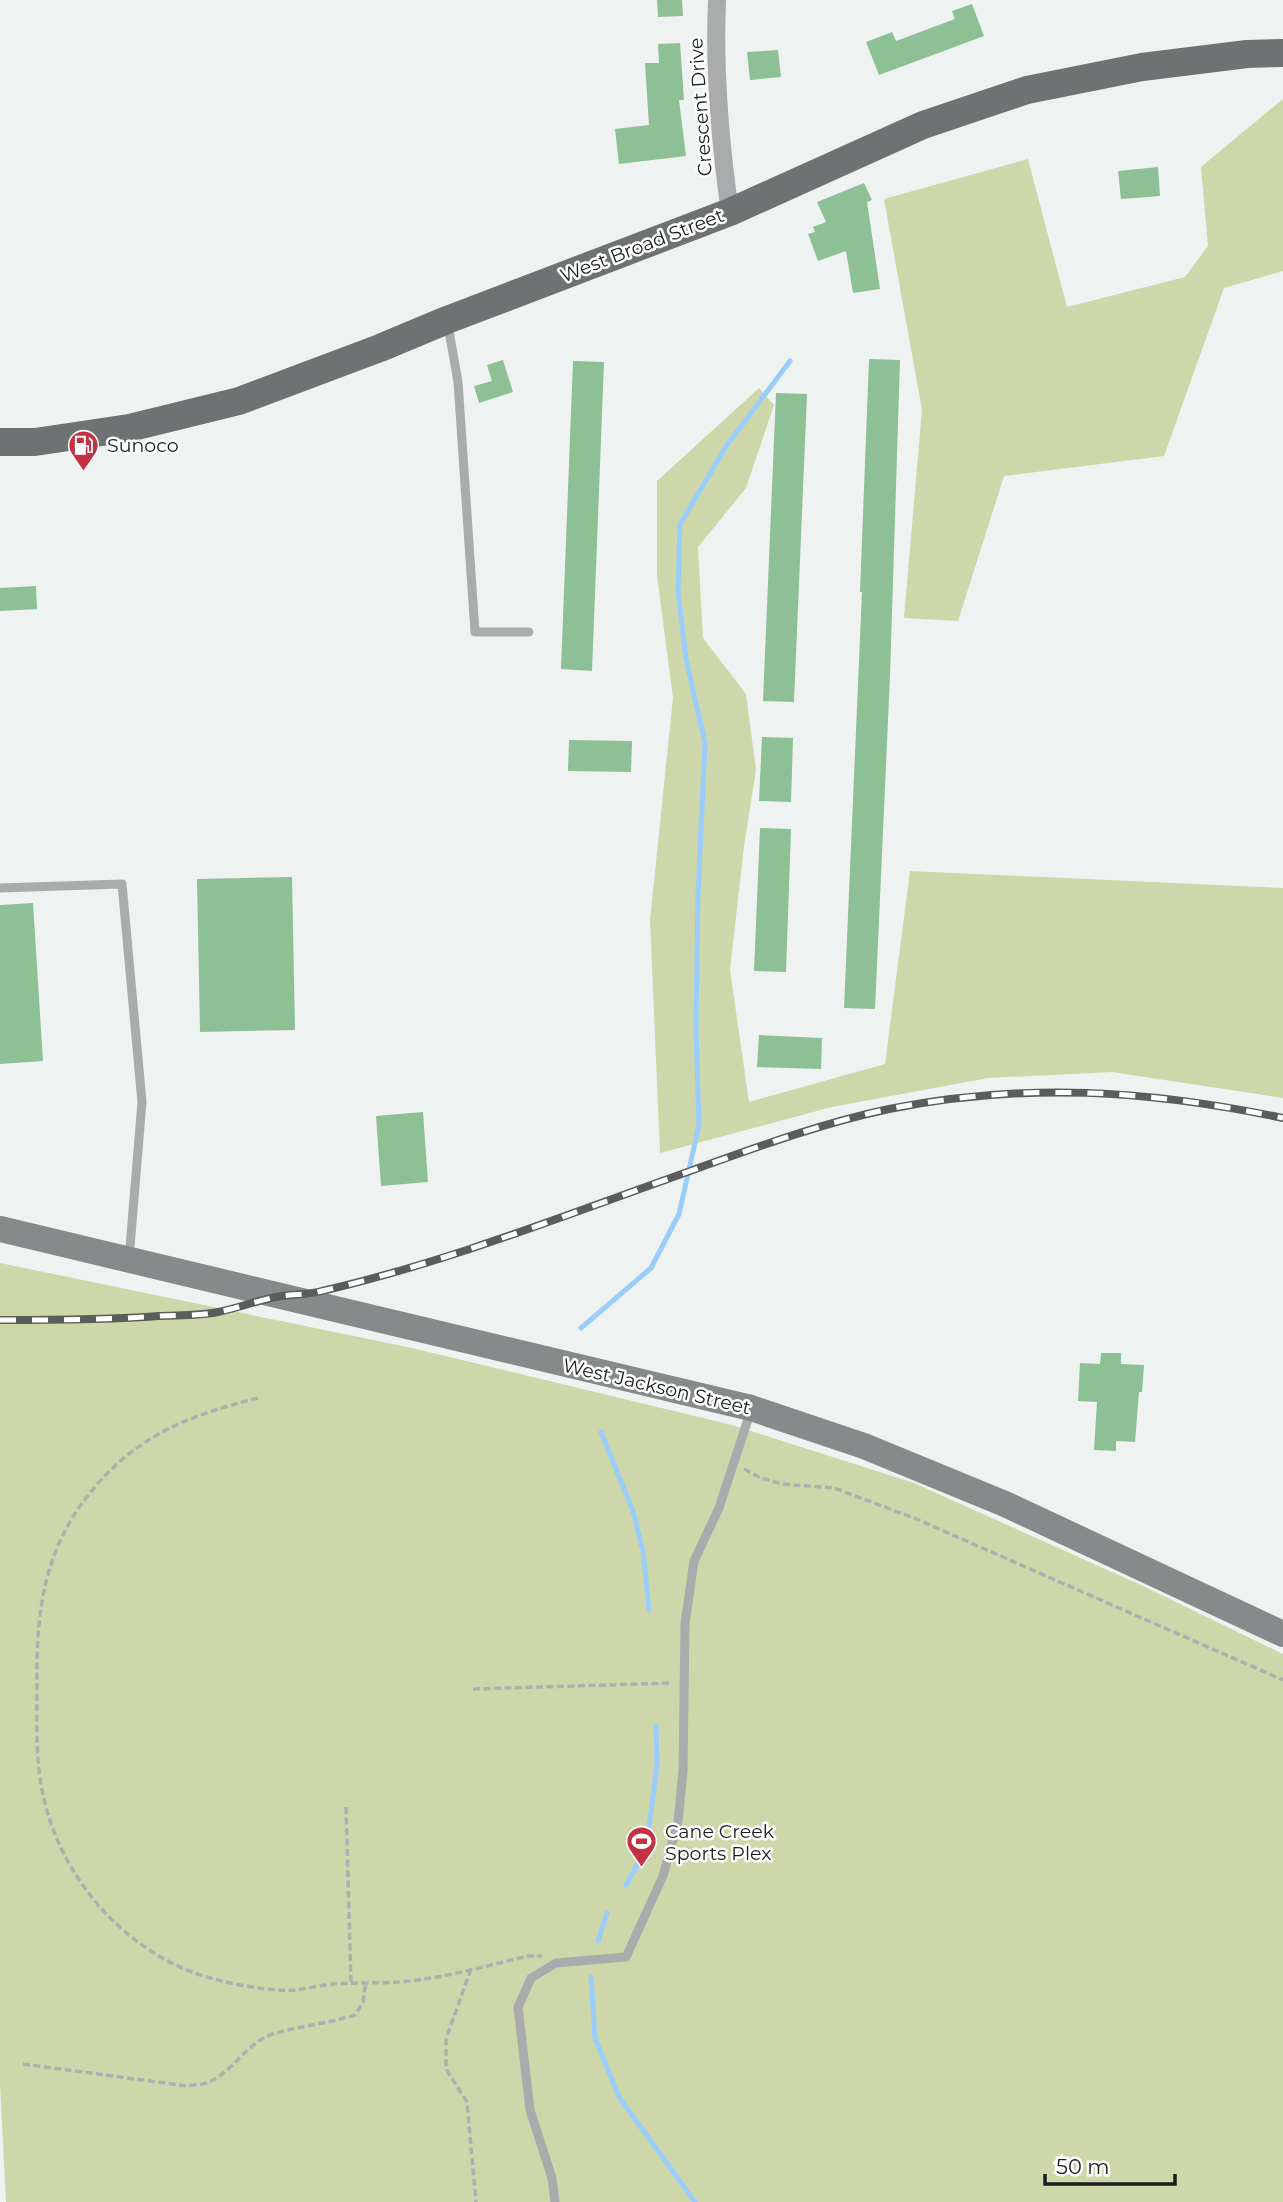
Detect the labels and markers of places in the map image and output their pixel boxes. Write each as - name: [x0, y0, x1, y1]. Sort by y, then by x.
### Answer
- fuel station icon: Sunoco: [67, 428, 101, 472]
- place label: Sunoco: [107, 434, 179, 457]
- place label: Cane Creek Sports Plex: [665, 1820, 775, 1865]
- sports icon: Cane Creek Sports Plex: [625, 1825, 659, 1869]

